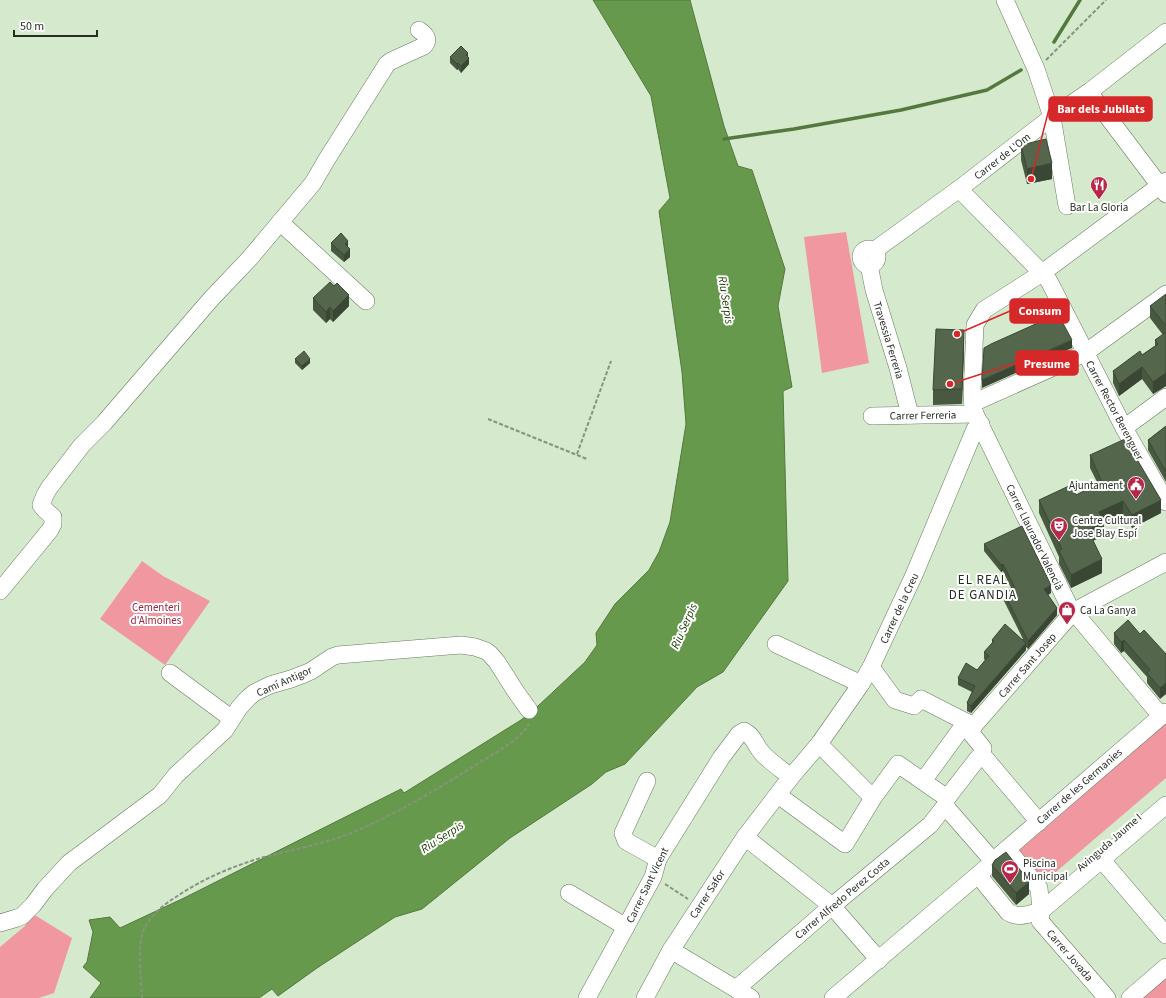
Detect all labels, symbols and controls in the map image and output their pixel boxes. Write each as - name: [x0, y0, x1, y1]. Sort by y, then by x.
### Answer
- scale bar: [14, 12, 97, 38]
- text: 50 m: [20, 18, 44, 35]
- callout: Bar dels Jubilats: [1049, 97, 1152, 121]
- text: Bar dels Jubilats: [1057, 101, 1145, 118]
- street label: Carrer de L'Om: [971, 130, 1034, 183]
- restaurant icon: Bar La Gloria: [1089, 175, 1109, 200]
- place label: Bar La Gloria: [1070, 200, 1128, 215]
- water label: Riu Serpis: [713, 275, 738, 325]
- street label: Travessia Ferreria: [870, 299, 907, 381]
- callout: Consum: [1010, 299, 1069, 323]
- text: Consum: [1019, 303, 1061, 320]
- callout: Presume: [1016, 351, 1078, 375]
- text: Presume: [1024, 356, 1070, 373]
- street label: Carrer Rector Berenguer: [1082, 358, 1147, 463]
- street label: Carrer Ferreria: [890, 407, 956, 424]
- public building icon: Ajuntament: [1126, 475, 1146, 500]
- place label: Ajuntament: [1069, 478, 1123, 493]
- street label: Carrer Llaurador Valencià: [1002, 482, 1067, 593]
- place label: Centre Cultural Jose Blay Espí: [1072, 513, 1142, 541]
- theatre icon: Centre Cultural Jose Blay Espí: [1049, 516, 1069, 541]
- street label: Carrer de la Creu: [876, 570, 922, 646]
- district label: EL REAL DE GANDIA: [949, 571, 1017, 604]
- park label: Cementeri d'Almoines: [131, 600, 182, 628]
- shop icon: Ca La Ganya: [1057, 600, 1077, 625]
- water label: Riu Serpis: [667, 601, 702, 652]
- place label: Ca La Ganya: [1080, 603, 1136, 618]
- street label: Carrer Sant Josep: [995, 630, 1060, 701]
- street label: Camí Antigor: [254, 662, 315, 700]
- street label: Carrer de les Germanies: [1033, 745, 1126, 828]
- street label: Avinguda Jaume I: [1074, 810, 1145, 875]
- water label: Riu Serpis: [417, 817, 467, 858]
- street label: Carrer Sant Vicent: [623, 845, 672, 926]
- street label: Carrer Alfredo Perez Costa: [792, 854, 893, 942]
- place label: Piscina Municipal: [1023, 856, 1068, 884]
- sports icon: Piscina Municipal: [1000, 859, 1020, 884]
- street label: Carrer Safor: [686, 867, 729, 921]
- street label: Carrer Jovada: [1043, 926, 1096, 984]

